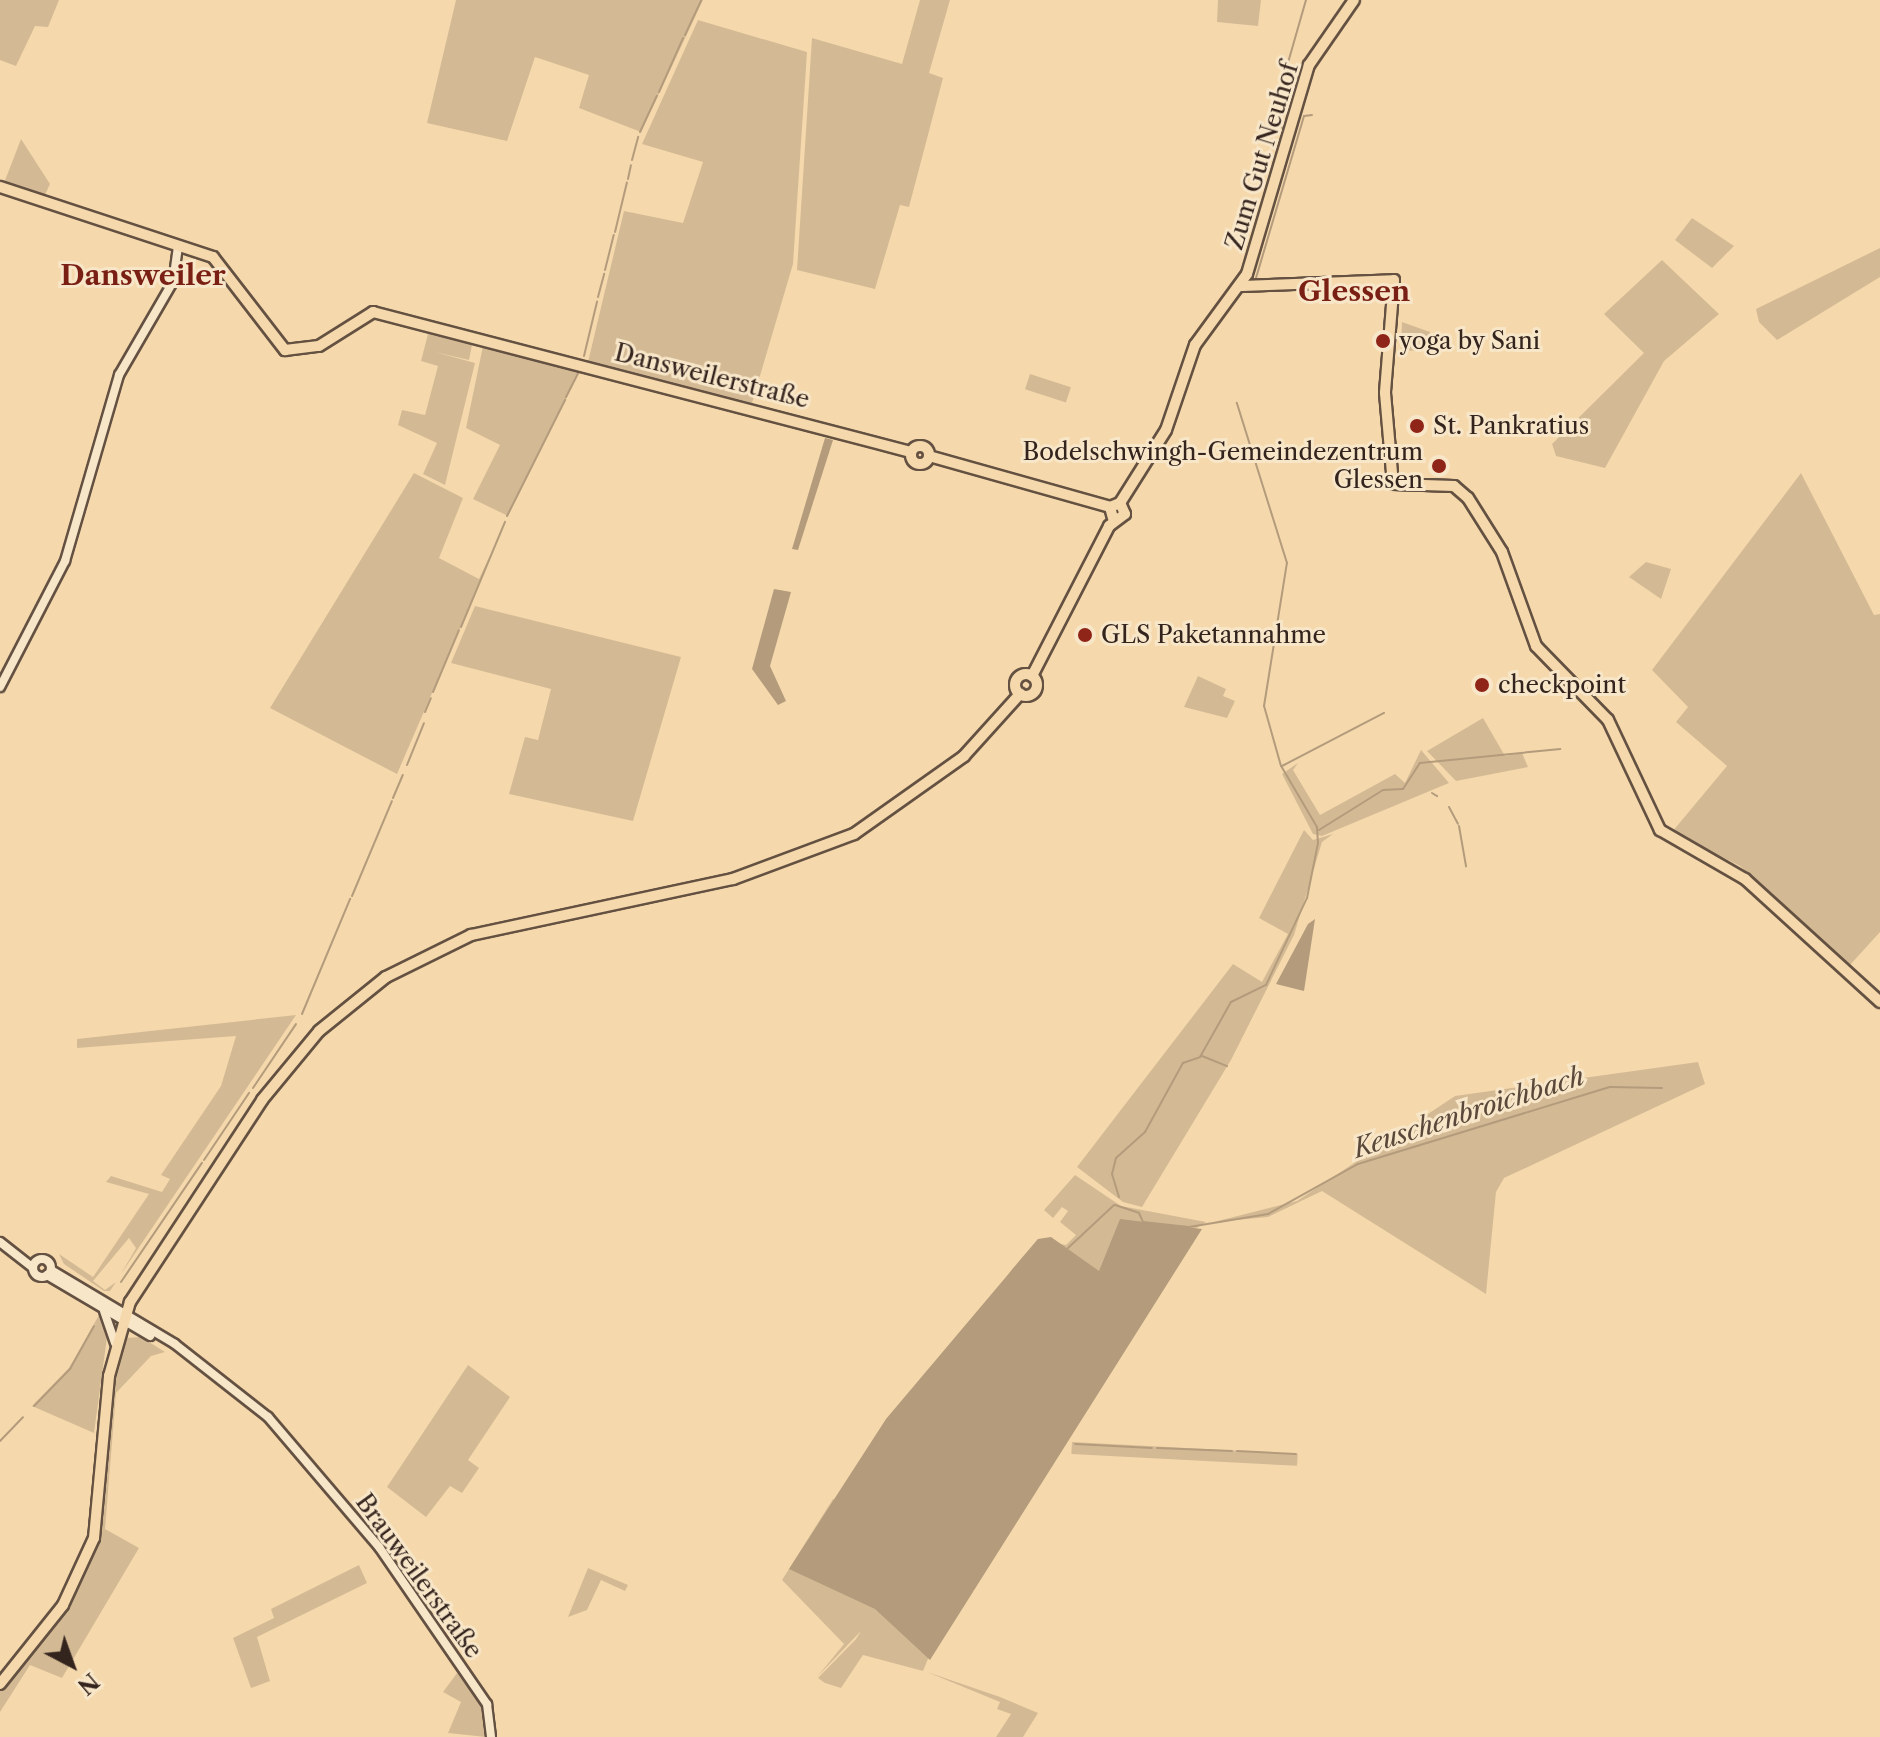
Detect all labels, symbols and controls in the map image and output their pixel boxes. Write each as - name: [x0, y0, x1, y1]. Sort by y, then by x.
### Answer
- street label: Zum Gut Neuhof: [1220, 59, 1304, 253]
- district label: Dansweiler: [60, 258, 226, 292]
- district label: Glessen: [1298, 274, 1410, 308]
- place label: yoga by Sani: [1399, 327, 1541, 355]
- marker: yoga by Sani: [1374, 332, 1392, 350]
- street label: Dansweilerstraße: [612, 338, 812, 414]
- place label: St. Pankratius: [1433, 412, 1589, 440]
- marker: St. Pankratius: [1408, 417, 1426, 435]
- place label: Bodelschwingh-Gemeindezentrum Glessen: [1023, 438, 1423, 494]
- marker: Bodelschwingh-Gemeindezentrum Glessen: [1430, 457, 1448, 475]
- place label: GLS Paketannahme: [1101, 621, 1326, 649]
- marker: GLS Paketannahme: [1076, 626, 1094, 644]
- place label: checkpoint: [1498, 671, 1626, 699]
- marker: checkpoint: [1473, 676, 1491, 694]
- water label: Keuschenbroichbach: [1350, 1061, 1588, 1165]
- street label: Brauweilerstraße: [350, 1488, 488, 1664]
- north arrow: [32, 1625, 112, 1705]
- text: N: [72, 1667, 104, 1700]

